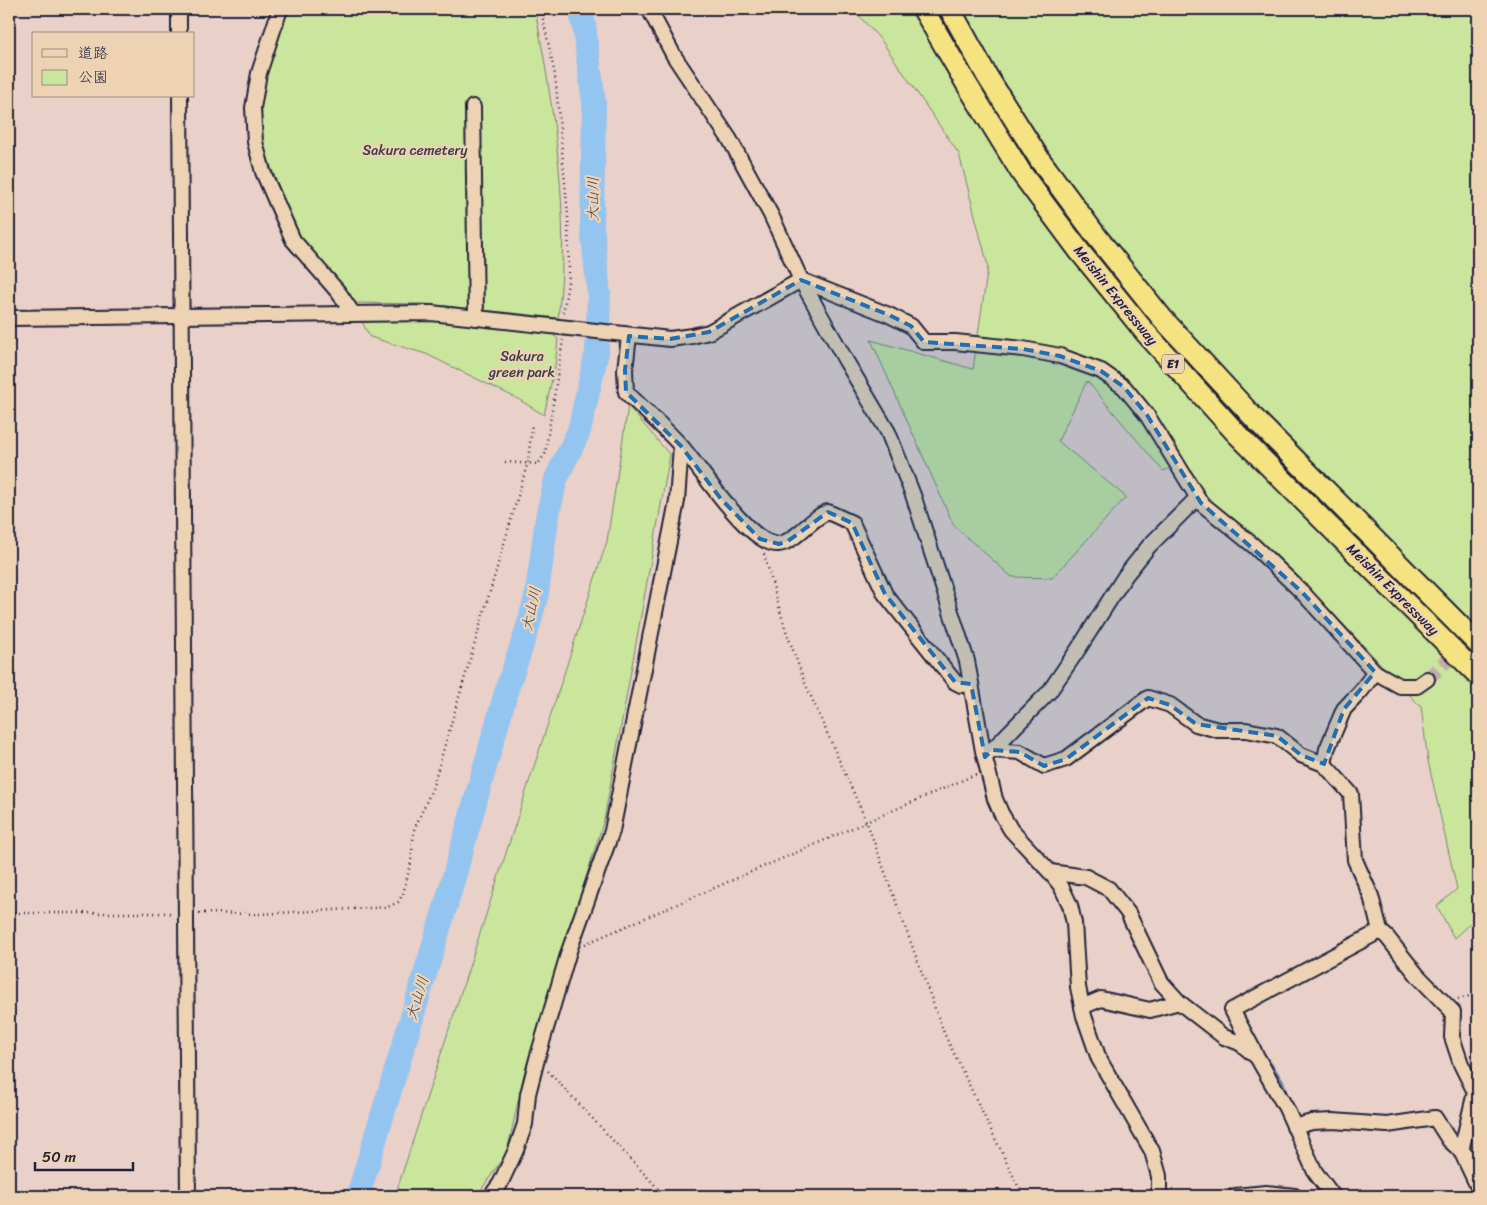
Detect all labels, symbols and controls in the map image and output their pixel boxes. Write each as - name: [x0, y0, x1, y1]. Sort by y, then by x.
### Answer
- legend: [32, 32, 195, 98]
- text: 道路: [78, 40, 108, 66]
- text: 公園: [78, 64, 108, 90]
- park label: Sakura cemetery: [362, 138, 468, 163]
- water label: 大山川: [580, 176, 606, 222]
- street label: Meishin Expressway: [1067, 239, 1165, 352]
- park label: Sakura green park: [488, 344, 555, 385]
- road number: E1: [1162, 354, 1184, 374]
- street label: Meishin Expressway: [1340, 537, 1446, 642]
- water label: 大山川: [514, 584, 548, 634]
- water label: 大山川: [398, 973, 436, 1023]
- scale bar: [35, 1140, 132, 1172]
- text: 50 m: [42, 1144, 77, 1170]

